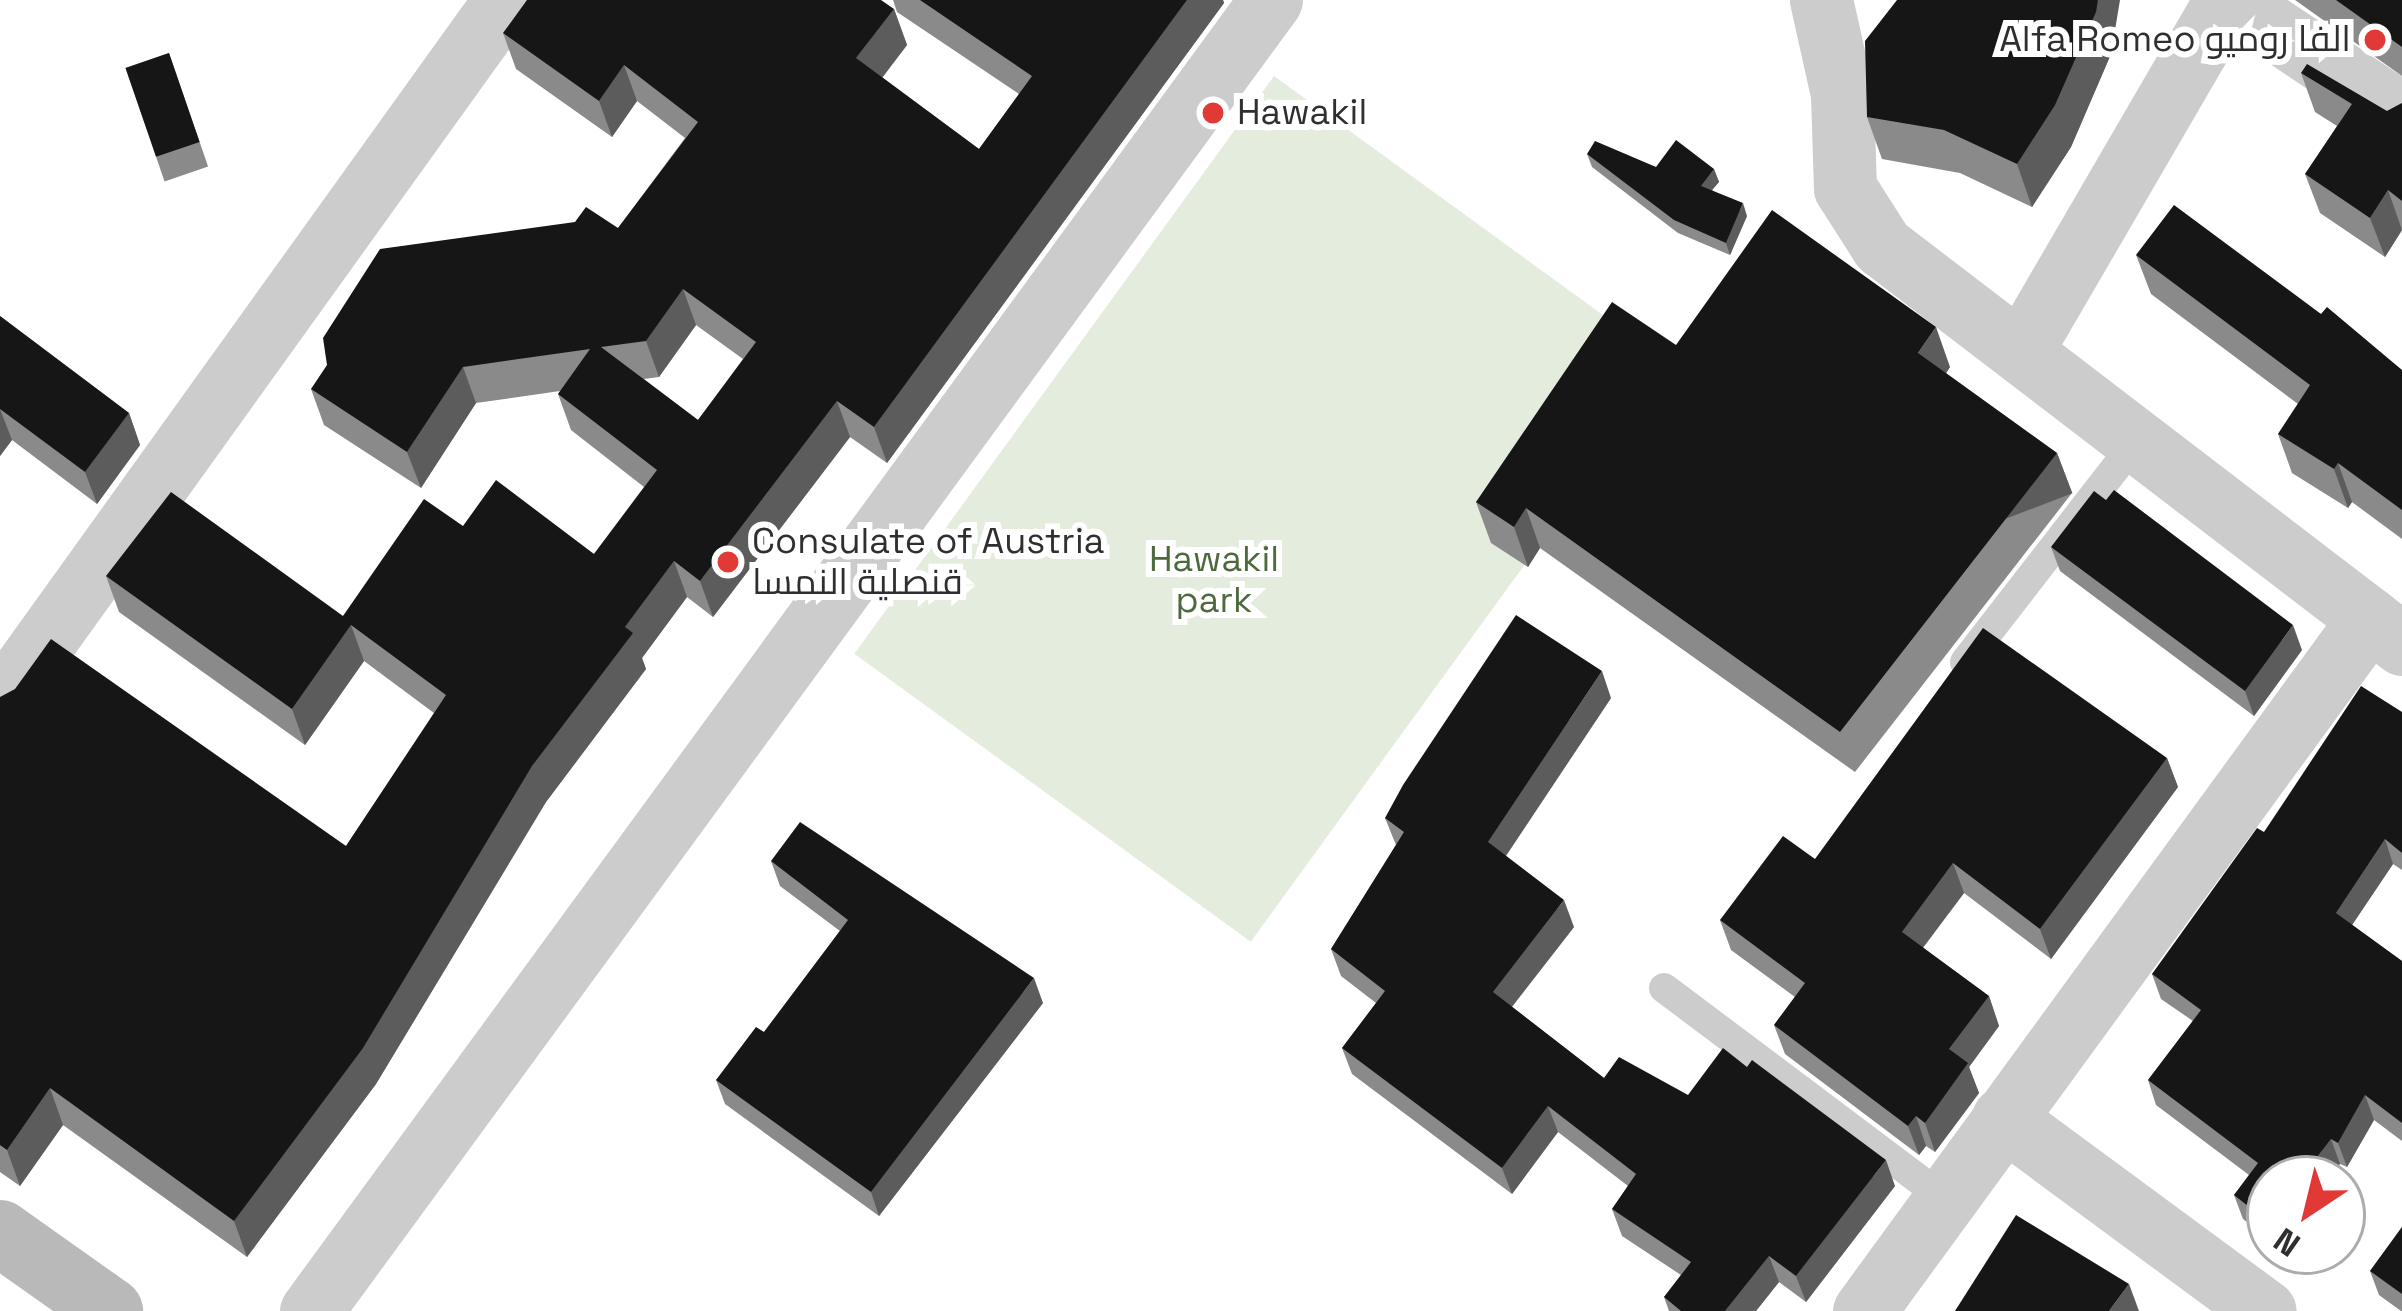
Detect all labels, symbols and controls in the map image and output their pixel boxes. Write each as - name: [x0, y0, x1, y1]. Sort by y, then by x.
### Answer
- place label: Alfa Romeo الفا روميو: [1999, 18, 2351, 62]
- marker: Alfa Romeo الفا روميو: [2362, 27, 2388, 53]
- place label: Hawakil: [1237, 91, 1367, 135]
- marker: Hawakil: [1200, 100, 1226, 126]
- place label: Consulate of Austria قنصلية النمسا: [752, 519, 1105, 604]
- park label: Hawakil park: [1149, 537, 1279, 622]
- marker: Consulate of Austria قنصلية النمسا: [715, 549, 741, 575]
- north arrow: [2246, 1155, 2366, 1275]
- text: N: [2266, 1218, 2308, 1266]

